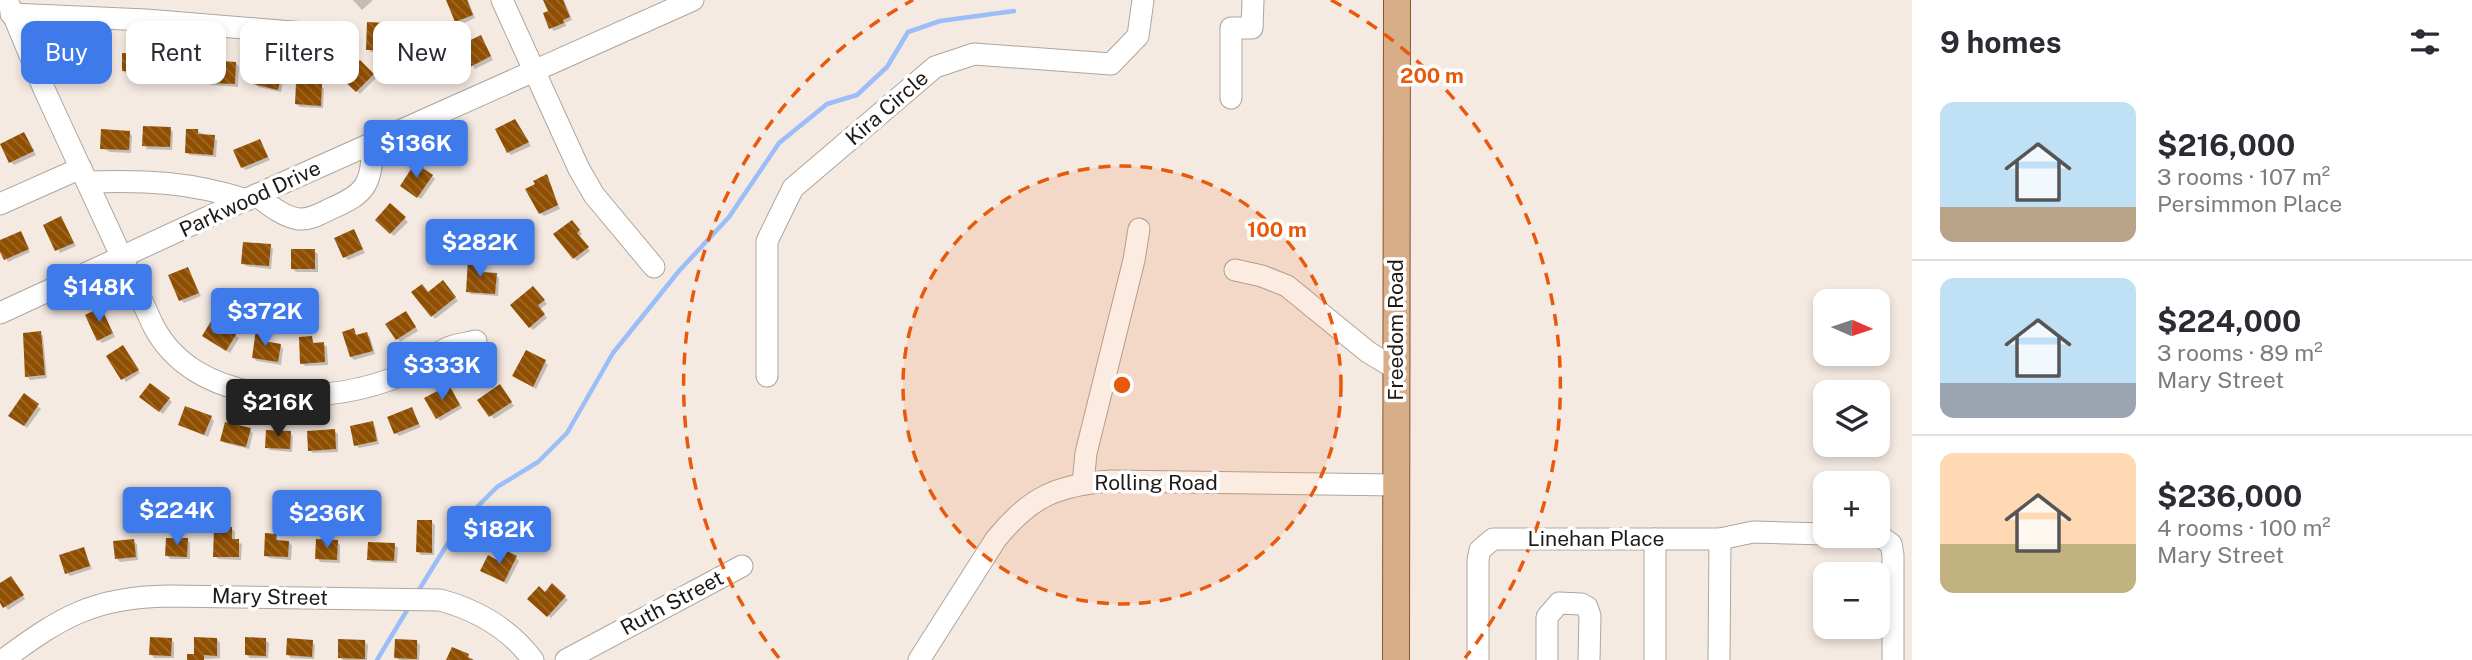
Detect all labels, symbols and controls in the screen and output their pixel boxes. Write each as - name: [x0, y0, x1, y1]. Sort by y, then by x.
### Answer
- chip: Buy: [21, 21, 112, 84]
- chip: Rent: [126, 21, 226, 84]
- chip: Filters: [240, 21, 359, 84]
- chip: New: [373, 21, 471, 84]
- icon: filters: [2406, 23, 2444, 61]
- text: 9 homes: [1940, 24, 2062, 60]
- text: 200 m: [1400, 63, 1464, 88]
- street label: Kira Circle: [840, 65, 933, 150]
- pin: $136K: [367, 120, 465, 180]
- text: $216,000: [2157, 127, 2295, 163]
- text: $136K: [380, 129, 452, 156]
- icon: home: [1996, 130, 2080, 214]
- street label: Parkwood Drive: [175, 155, 324, 242]
- text: 3 rooms · 107 m²: [2157, 163, 2330, 190]
- text: Persimmon Place: [2157, 190, 2342, 217]
- text: 100 m: [1247, 217, 1307, 242]
- pin: $282K: [431, 219, 529, 279]
- text: $282K: [442, 228, 518, 255]
- street label: Freedom Road: [1383, 259, 1408, 401]
- pin: $148K: [50, 264, 148, 324]
- text: $148K: [63, 273, 135, 300]
- pin: $372K: [216, 288, 314, 348]
- north arrow: [1813, 289, 1890, 366]
- map controls: [1813, 289, 1890, 639]
- text: $372K: [227, 297, 303, 324]
- text: $224,000: [2157, 303, 2301, 339]
- icon: home: [1996, 306, 2080, 390]
- text: 3 rooms · 89 m²: [2157, 339, 2323, 366]
- pin: $333K: [393, 342, 491, 402]
- text: $333K: [403, 351, 481, 378]
- text: Mary Street: [2157, 366, 2284, 393]
- centre of rings: [1110, 373, 1134, 397]
- pin: $216K: [229, 380, 327, 439]
- button: layers: [1813, 380, 1890, 457]
- text: $216K: [242, 388, 314, 415]
- street label: Rolling Road: [1094, 470, 1218, 495]
- button: +: [1813, 471, 1890, 548]
- text: $236,000: [2157, 478, 2302, 514]
- icon: home: [1996, 481, 2080, 565]
- pin: $224K: [128, 488, 226, 547]
- pin: $236K: [278, 490, 376, 550]
- text: $224K: [139, 496, 215, 523]
- text: $236K: [288, 499, 366, 526]
- pin: $182K: [450, 506, 548, 566]
- text: 4 rooms · 100 m²: [2157, 514, 2331, 541]
- text: $182K: [463, 515, 535, 542]
- street label: Linehan Place: [1528, 526, 1664, 551]
- text: Mary Street: [2157, 541, 2284, 568]
- button: −: [1813, 562, 1890, 639]
- street label: Ruth Street: [616, 565, 727, 640]
- street label: Mary Street: [212, 583, 328, 610]

